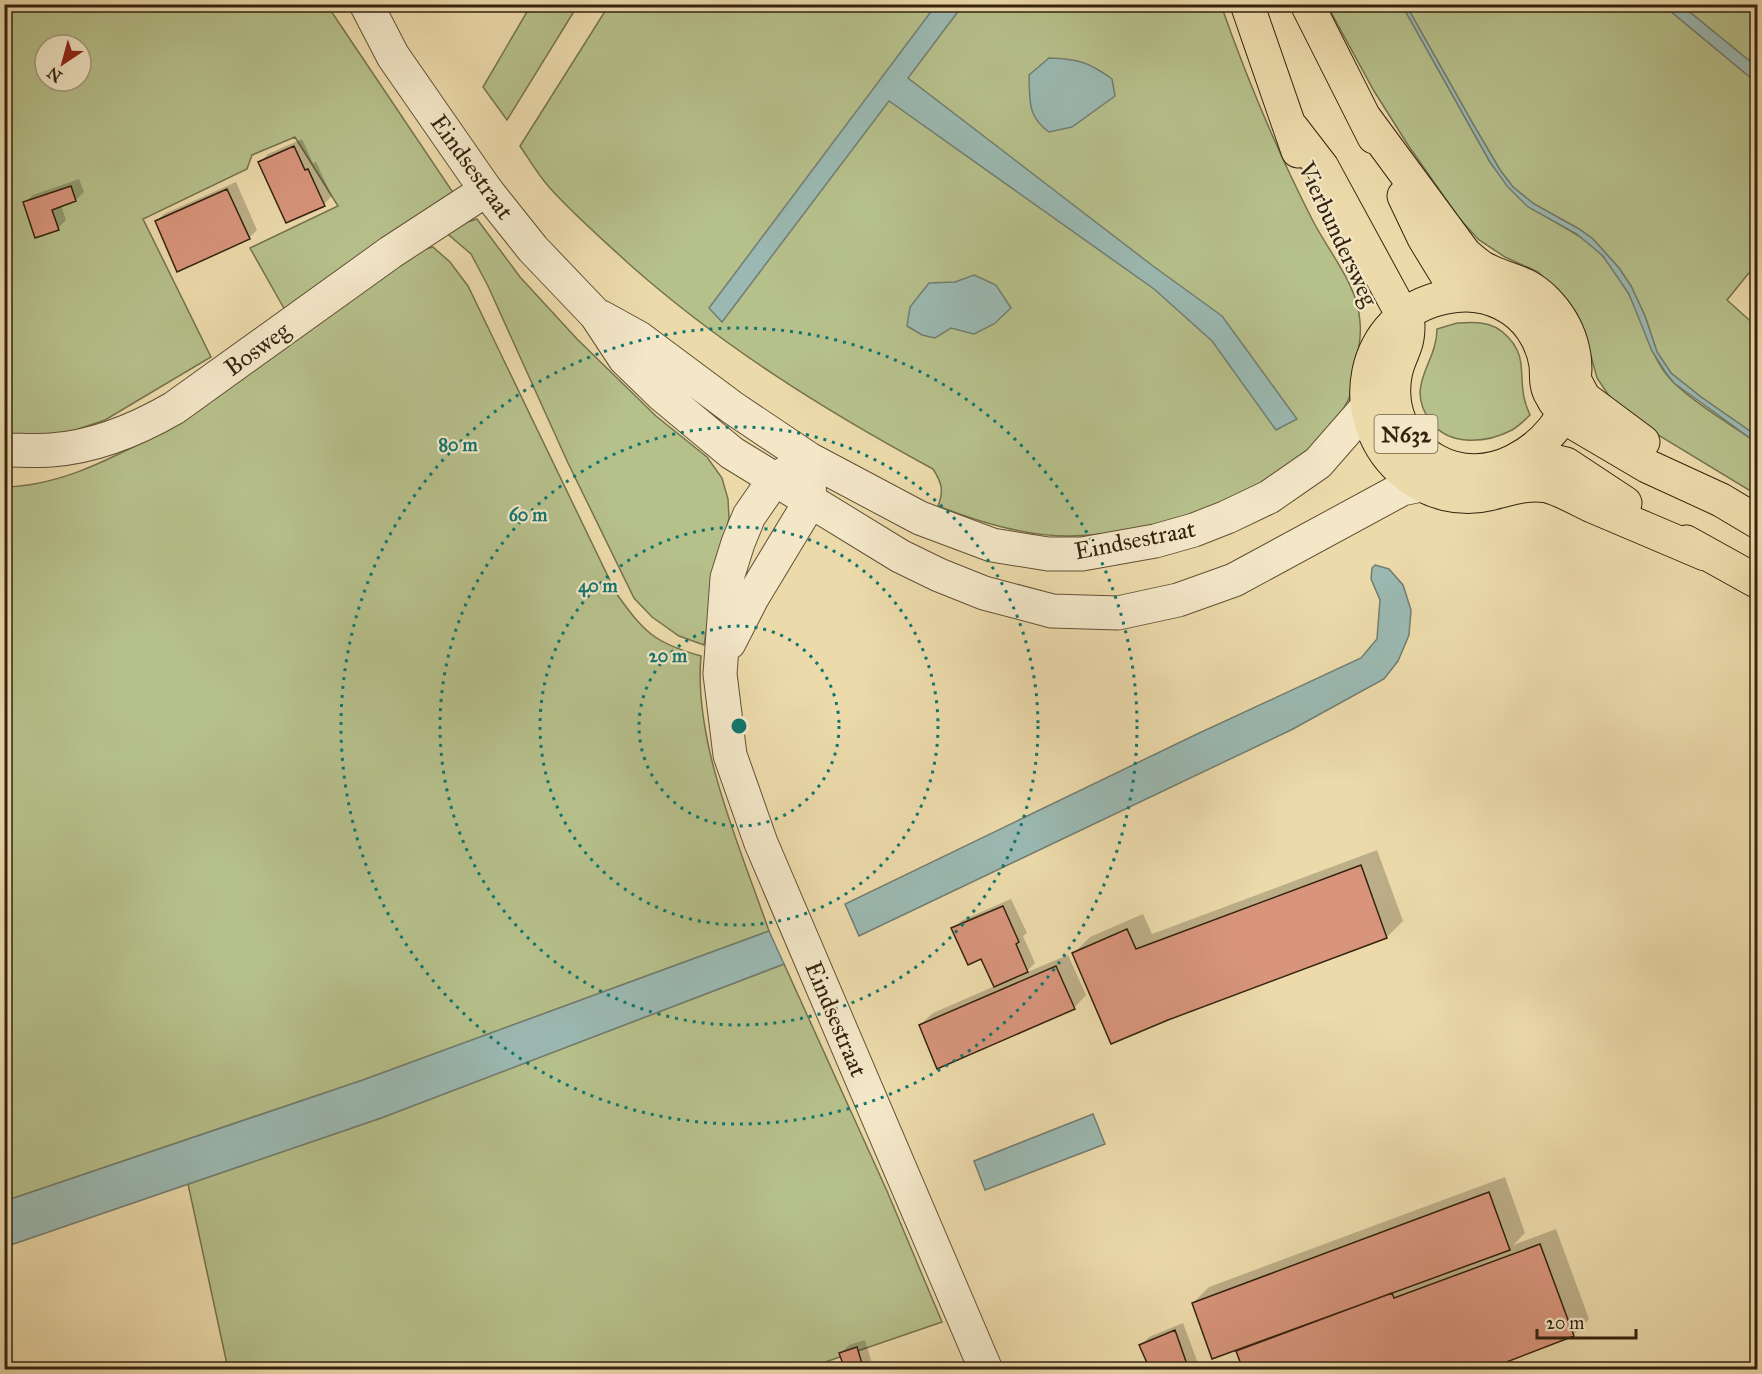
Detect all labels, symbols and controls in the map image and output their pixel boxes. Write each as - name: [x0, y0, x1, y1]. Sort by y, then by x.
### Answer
- north arrow: [33, 33, 93, 93]
- text: N: [43, 63, 66, 86]
- street label: Eindsestraat: [424, 109, 520, 226]
- street label: Vierbundersweg: [1291, 156, 1385, 312]
- street label: Bosweg: [218, 315, 296, 383]
- road number: N632: [1374, 415, 1438, 453]
- text: 80 m: [438, 434, 478, 456]
- text: 60 m: [509, 504, 548, 526]
- street label: Eindsestraat: [1072, 513, 1199, 566]
- text: 40 m: [578, 575, 619, 598]
- text: 20 m: [649, 645, 688, 667]
- centre of rings: [729, 716, 749, 736]
- street label: Eindsestraat: [798, 957, 874, 1082]
- scale bar: [1537, 1302, 1636, 1340]
- text: 20 m: [1546, 1312, 1584, 1334]

